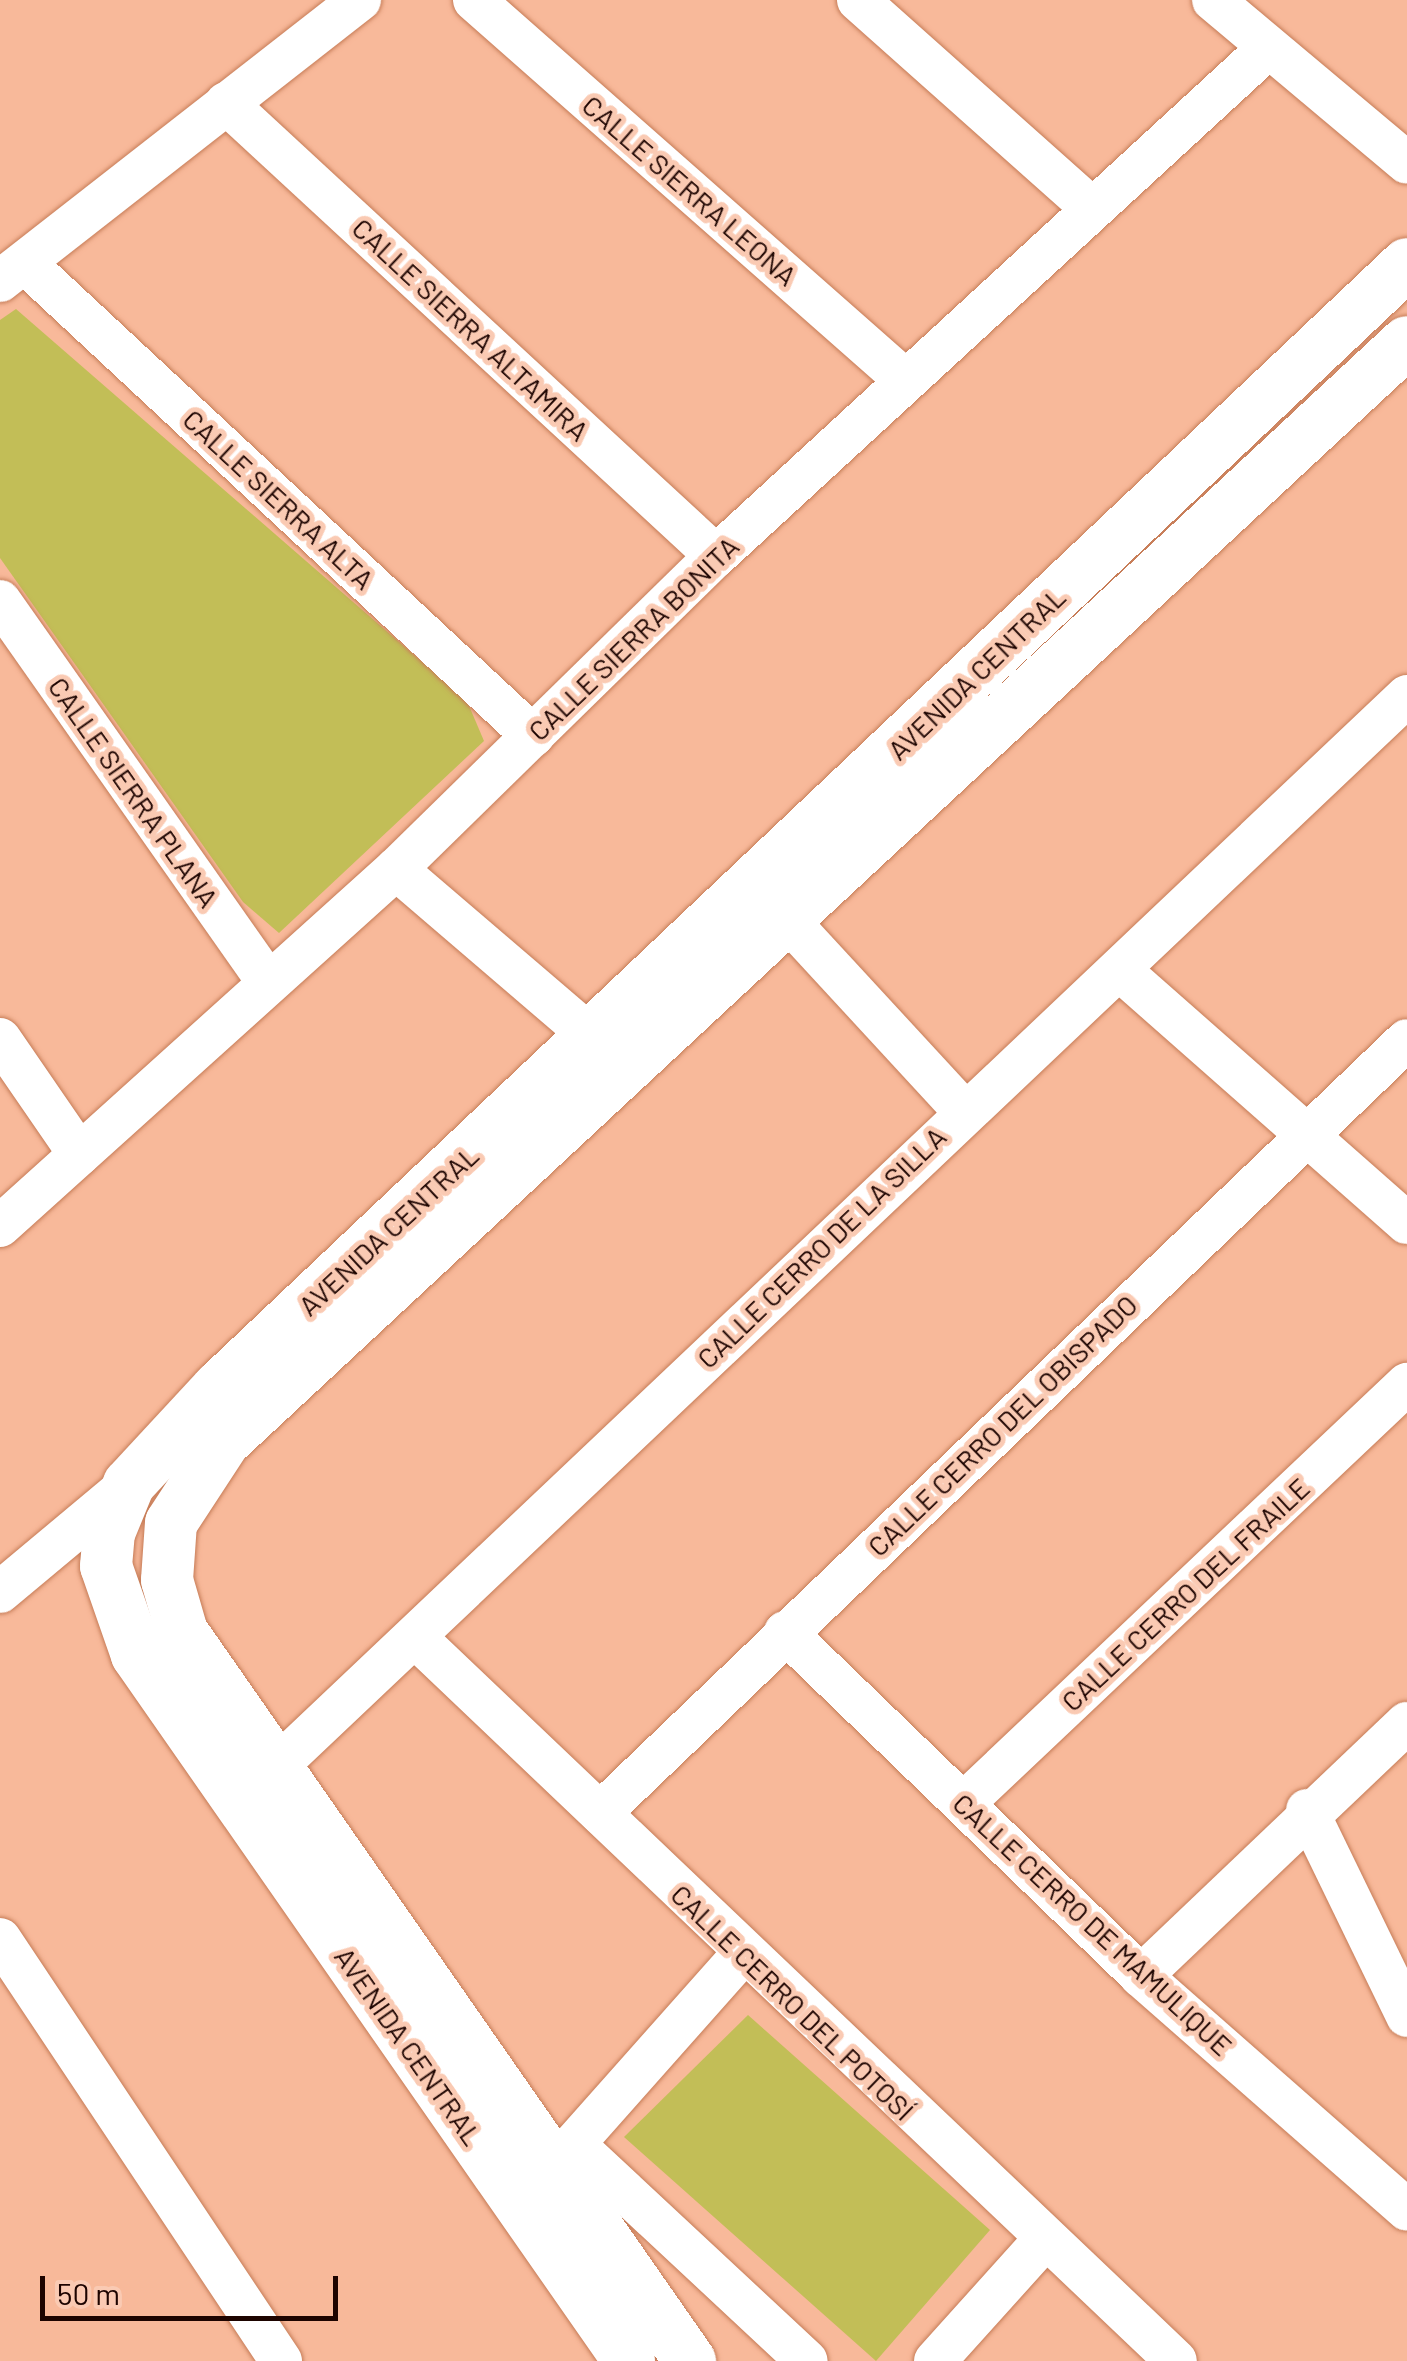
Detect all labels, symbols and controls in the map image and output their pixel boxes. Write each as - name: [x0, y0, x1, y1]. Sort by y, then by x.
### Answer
- street label: CALLE SIERRA LEONA: [576, 88, 804, 292]
- street label: CALLE SIERRA ALTAMIRA: [346, 211, 596, 447]
- street label: CALLE SIERRA ALTA: [177, 402, 381, 596]
- street label: CALLE SIERRA BONITA: [521, 529, 745, 747]
- street label: AVENIDA CENTRAL: [880, 580, 1072, 766]
- street label: CALLE SIERRA PLANA: [42, 670, 226, 914]
- street label: CALLE CERRO DE LA SILLA: [690, 1119, 952, 1375]
- street label: AVENIDA CENTRAL: [291, 1138, 485, 1322]
- street label: CALLE CERRO DEL OBISPADO: [860, 1287, 1144, 1563]
- street label: CALLE CERRO DEL FRAILE: [1054, 1470, 1316, 1718]
- street label: CALLE CERRO DE MAMULIQUE: [947, 1786, 1239, 2062]
- street label: CALLE CERRO DEL POTOSÍ: [665, 1877, 921, 2127]
- street label: AVENIDA CENTRAL: [328, 1941, 490, 2151]
- scale bar: [45, 2256, 342, 2318]
- text: 50 m: [57, 2275, 120, 2311]

